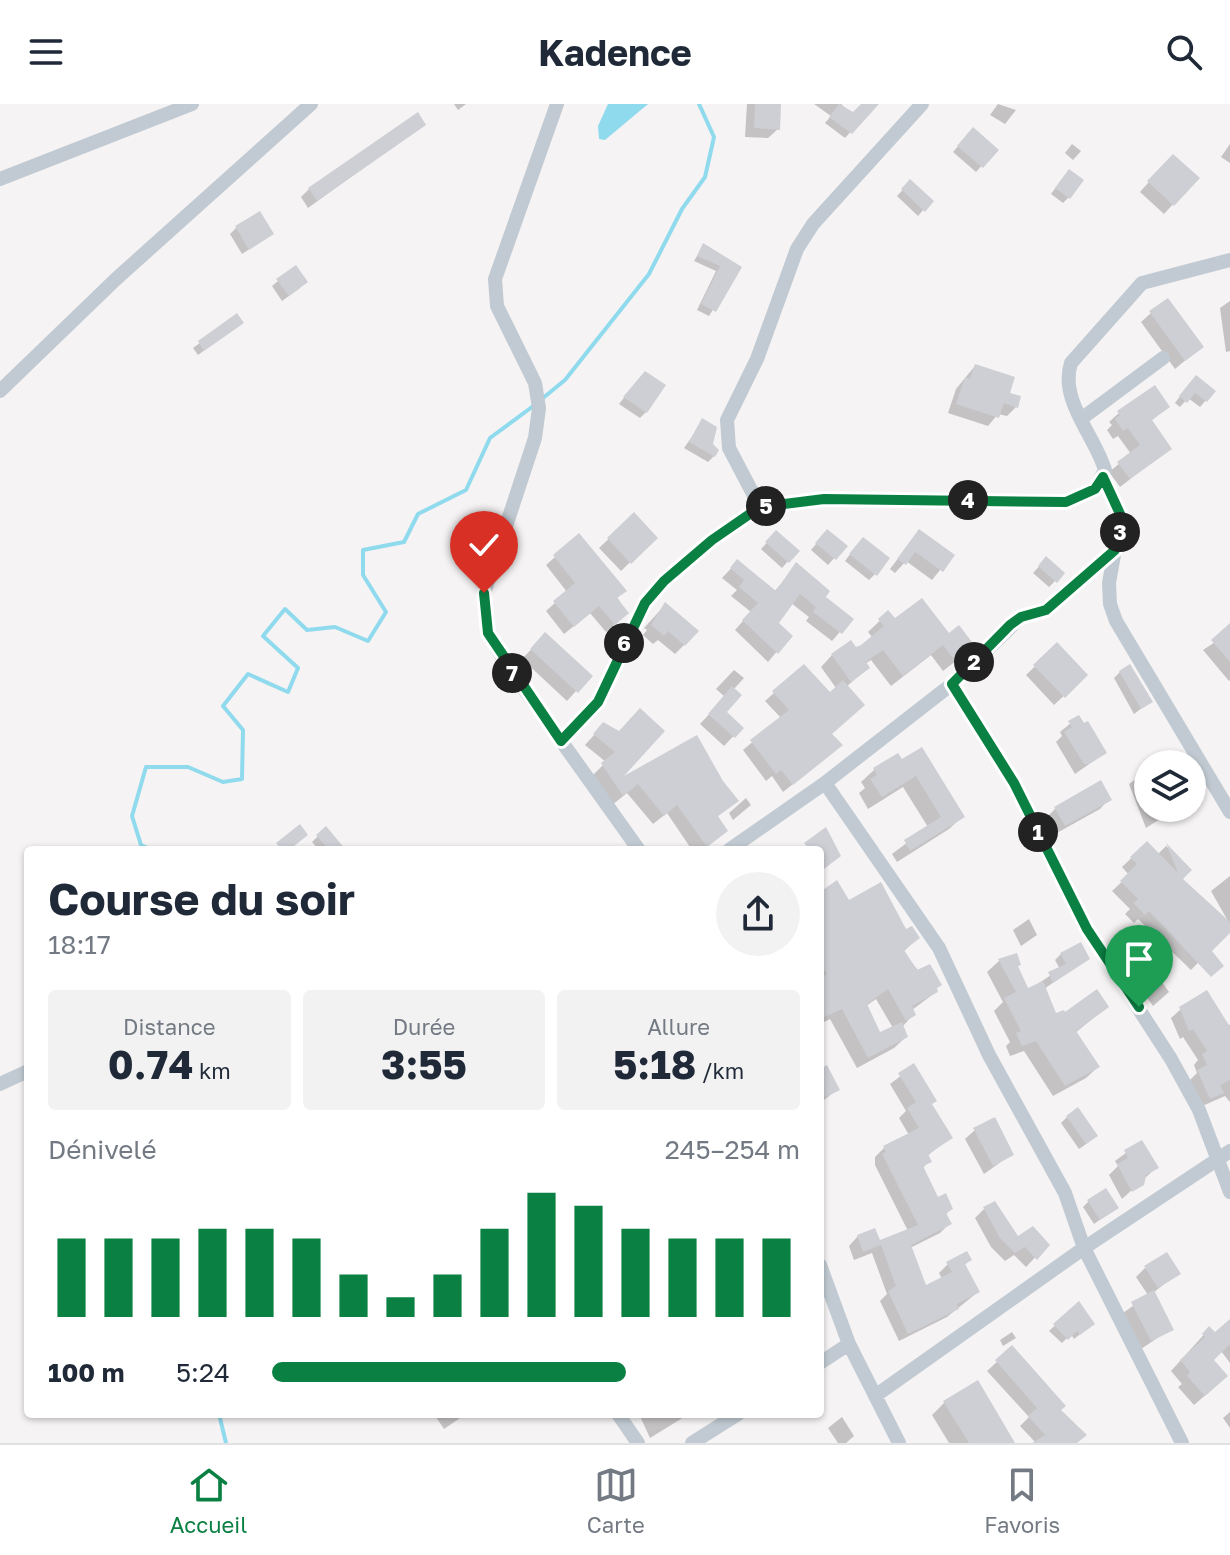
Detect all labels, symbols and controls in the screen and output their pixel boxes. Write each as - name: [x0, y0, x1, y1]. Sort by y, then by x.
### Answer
- icon: menu: [24, 30, 68, 74]
- icon: search: [1162, 30, 1206, 74]
- text: Kadence: [538, 31, 692, 74]
- pin: 4: [948, 480, 988, 520]
- pin: 5: [746, 486, 786, 526]
- text: 4: [961, 486, 975, 513]
- text: 5: [759, 492, 773, 519]
- pin: [450, 511, 518, 593]
- pin: 3: [1100, 512, 1140, 552]
- text: 3: [1113, 518, 1127, 545]
- icon: check: [462, 523, 506, 567]
- pin: 6: [604, 623, 644, 663]
- text: 6: [617, 629, 631, 656]
- pin: 2: [954, 642, 994, 682]
- text: 2: [967, 648, 981, 675]
- pin: 7: [492, 653, 532, 693]
- text: 7: [506, 659, 518, 686]
- map controls: [1134, 750, 1206, 822]
- button: layers: [1134, 750, 1206, 822]
- pin: 1: [1018, 812, 1058, 852]
- text: 1: [1032, 818, 1044, 845]
- text: Course du soir: [48, 872, 355, 925]
- button: share: [716, 872, 800, 956]
- pin: [1105, 925, 1173, 1007]
- text: 18:17: [48, 929, 111, 960]
- icon: arrive: [1117, 937, 1161, 981]
- text: Distance: [123, 1013, 216, 1040]
- text: Durée: [393, 1013, 455, 1040]
- text: Allure: [647, 1013, 710, 1040]
- text: 0.74: [108, 1040, 193, 1088]
- text: 3:55: [381, 1040, 467, 1088]
- text: 5:18: [613, 1040, 696, 1088]
- text: km: [193, 1057, 231, 1084]
- text: /km: [696, 1057, 744, 1084]
- text: Dénivelé: [48, 1134, 157, 1165]
- text: 245–254 m: [665, 1134, 800, 1165]
- text: 100 m: [48, 1357, 124, 1388]
- text: 5:24: [176, 1357, 230, 1388]
- tab: Accueil: [170, 1463, 247, 1538]
- tab: Carte: [587, 1463, 645, 1538]
- tab: Favoris: [984, 1463, 1060, 1538]

